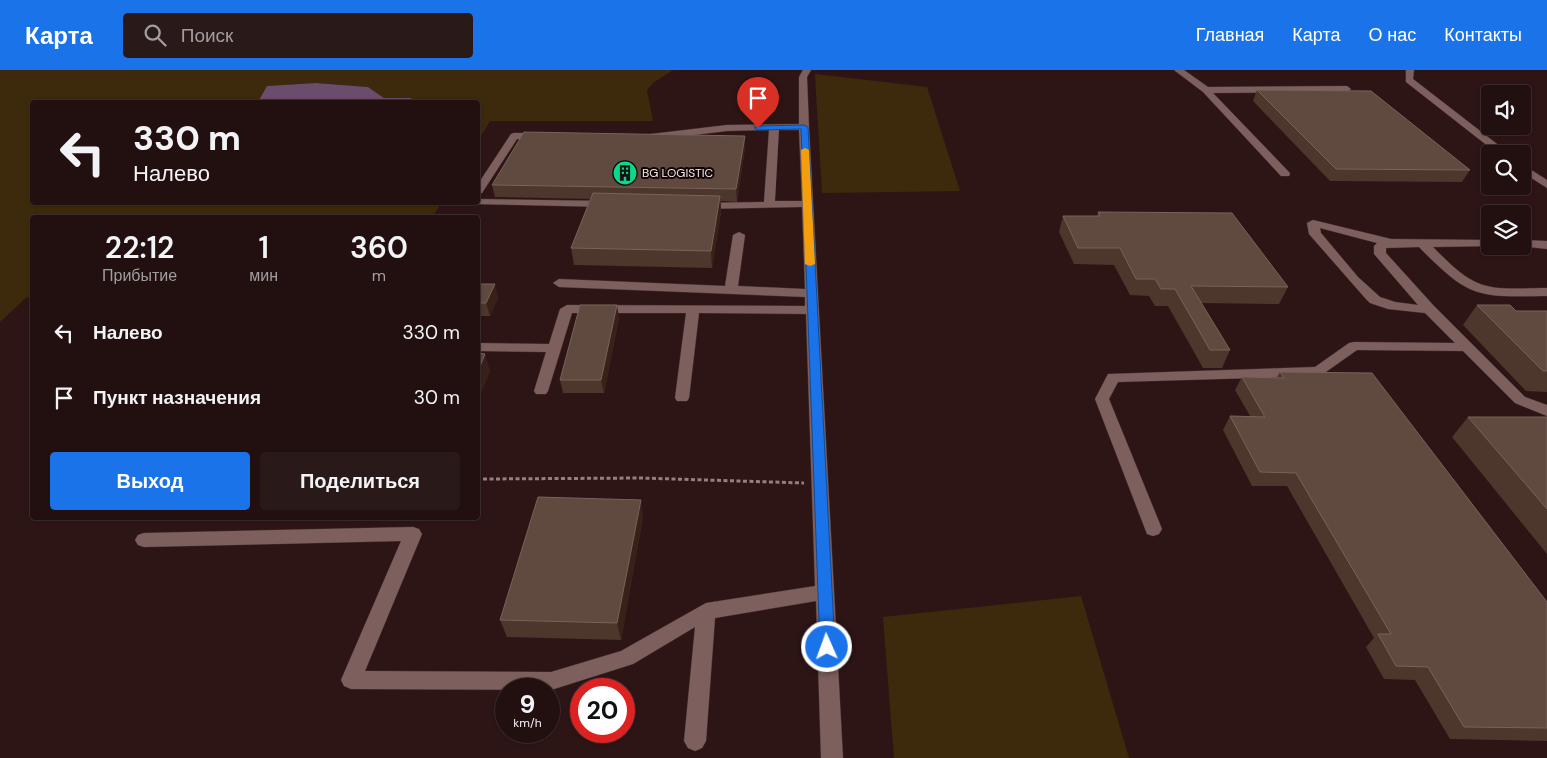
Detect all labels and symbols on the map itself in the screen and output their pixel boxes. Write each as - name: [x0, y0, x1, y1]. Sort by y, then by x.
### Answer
- pin: [737, 77, 779, 128]
- building icon: BG LOGISTIC: [612, 160, 638, 186]
- place label: BG LOGISTIC: [642, 165, 714, 181]
- position arrow: [800, 620, 852, 672]
- speed limit sign: 20: [570, 678, 635, 743]

